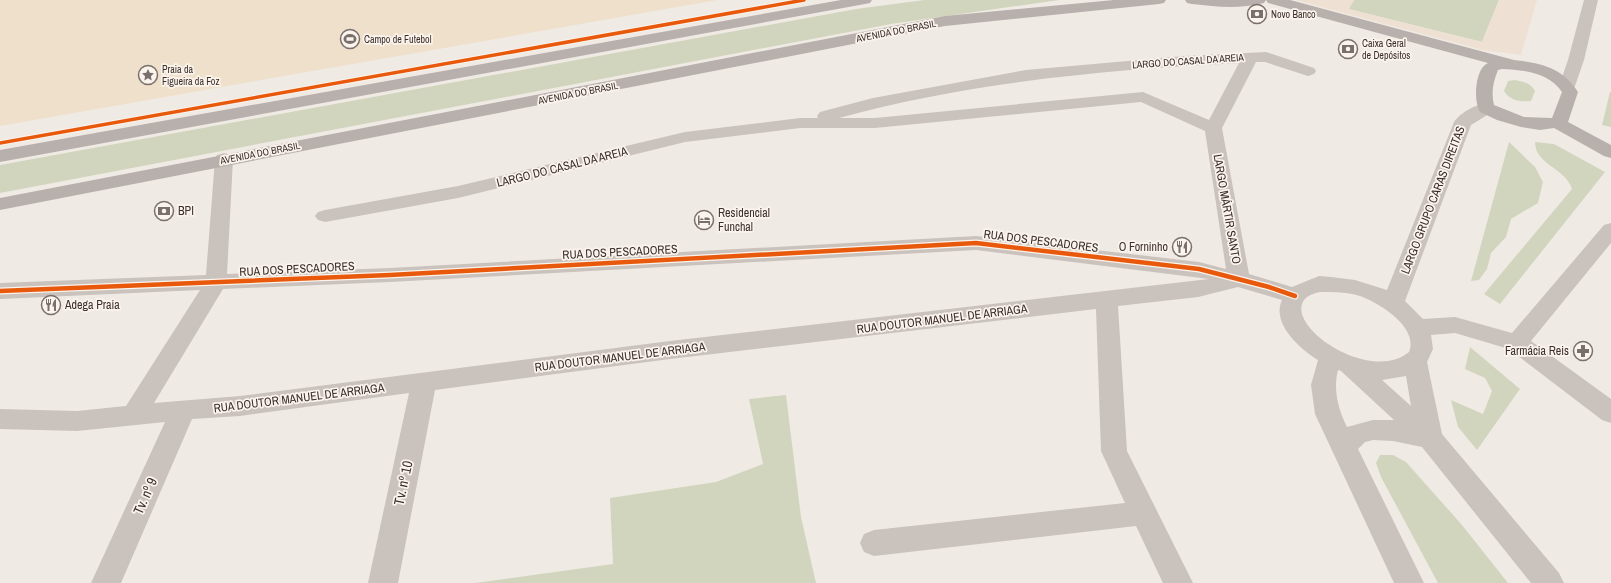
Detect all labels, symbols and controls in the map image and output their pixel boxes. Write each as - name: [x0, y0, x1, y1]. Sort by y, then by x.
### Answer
- bank icon: Novo Banco: [1246, 3, 1268, 25]
- place label: Novo Banco: [1271, 8, 1316, 21]
- street label: AVENIDA DO BRASIL: [854, 17, 937, 45]
- sports icon: Campo de Futebol: [339, 28, 361, 50]
- place label: Campo de Futebol: [364, 33, 432, 46]
- place label: Caixa Geral de Depósitos: [1362, 37, 1410, 62]
- bank icon: Caixa Geral de Depósitos: [1337, 38, 1359, 60]
- street label: LARGO DO CASAL DA AREIA: [1132, 51, 1245, 71]
- place label: Praia da Figueira da Foz: [162, 63, 220, 88]
- place icon: Praia da Figueira da Foz: [137, 64, 159, 86]
- street label: AVENIDA DO BRASIL: [536, 79, 619, 107]
- street label: LARGO GRUPO CARAS DIREITAS: [1397, 123, 1469, 276]
- street label: AVENIDA DO BRASIL: [218, 139, 301, 167]
- street label: LARGO DO CASAL DA AREIA: [495, 143, 629, 191]
- street label: LARGO MÁRTIR SANTO: [1209, 153, 1245, 265]
- bank icon: BPI: [153, 200, 175, 222]
- place label: BPI: [178, 203, 194, 219]
- place label: Residencial Funchal: [718, 205, 770, 235]
- hotel icon: Residencial Funchal: [693, 209, 715, 231]
- street label: RUA DOS PESCADORES: [983, 226, 1100, 256]
- restaurant icon: O Forninho: [1171, 236, 1193, 258]
- place label: O Forninho: [1119, 239, 1168, 255]
- street label: RUA DOS PESCADORES: [562, 241, 678, 263]
- street label: RUA DOS PESCADORES: [239, 258, 355, 280]
- restaurant icon: Adega Praia: [40, 294, 62, 316]
- place label: Adega Praia: [64, 297, 120, 313]
- street label: RUA DOUTOR MANUEL DE ARRIAGA: [856, 301, 1029, 337]
- street label: RUA DOUTOR MANUEL DE ARRIAGA: [534, 339, 707, 375]
- pharmacy icon: Farmácia Reis: [1572, 340, 1594, 362]
- place label: Farmácia Reis: [1505, 343, 1569, 359]
- street label: RUA DOUTOR MANUEL DE ARRIAGA: [213, 380, 386, 416]
- street label: Tv. nº 10: [390, 459, 416, 507]
- street label: Tv. nº 9: [129, 475, 161, 517]

